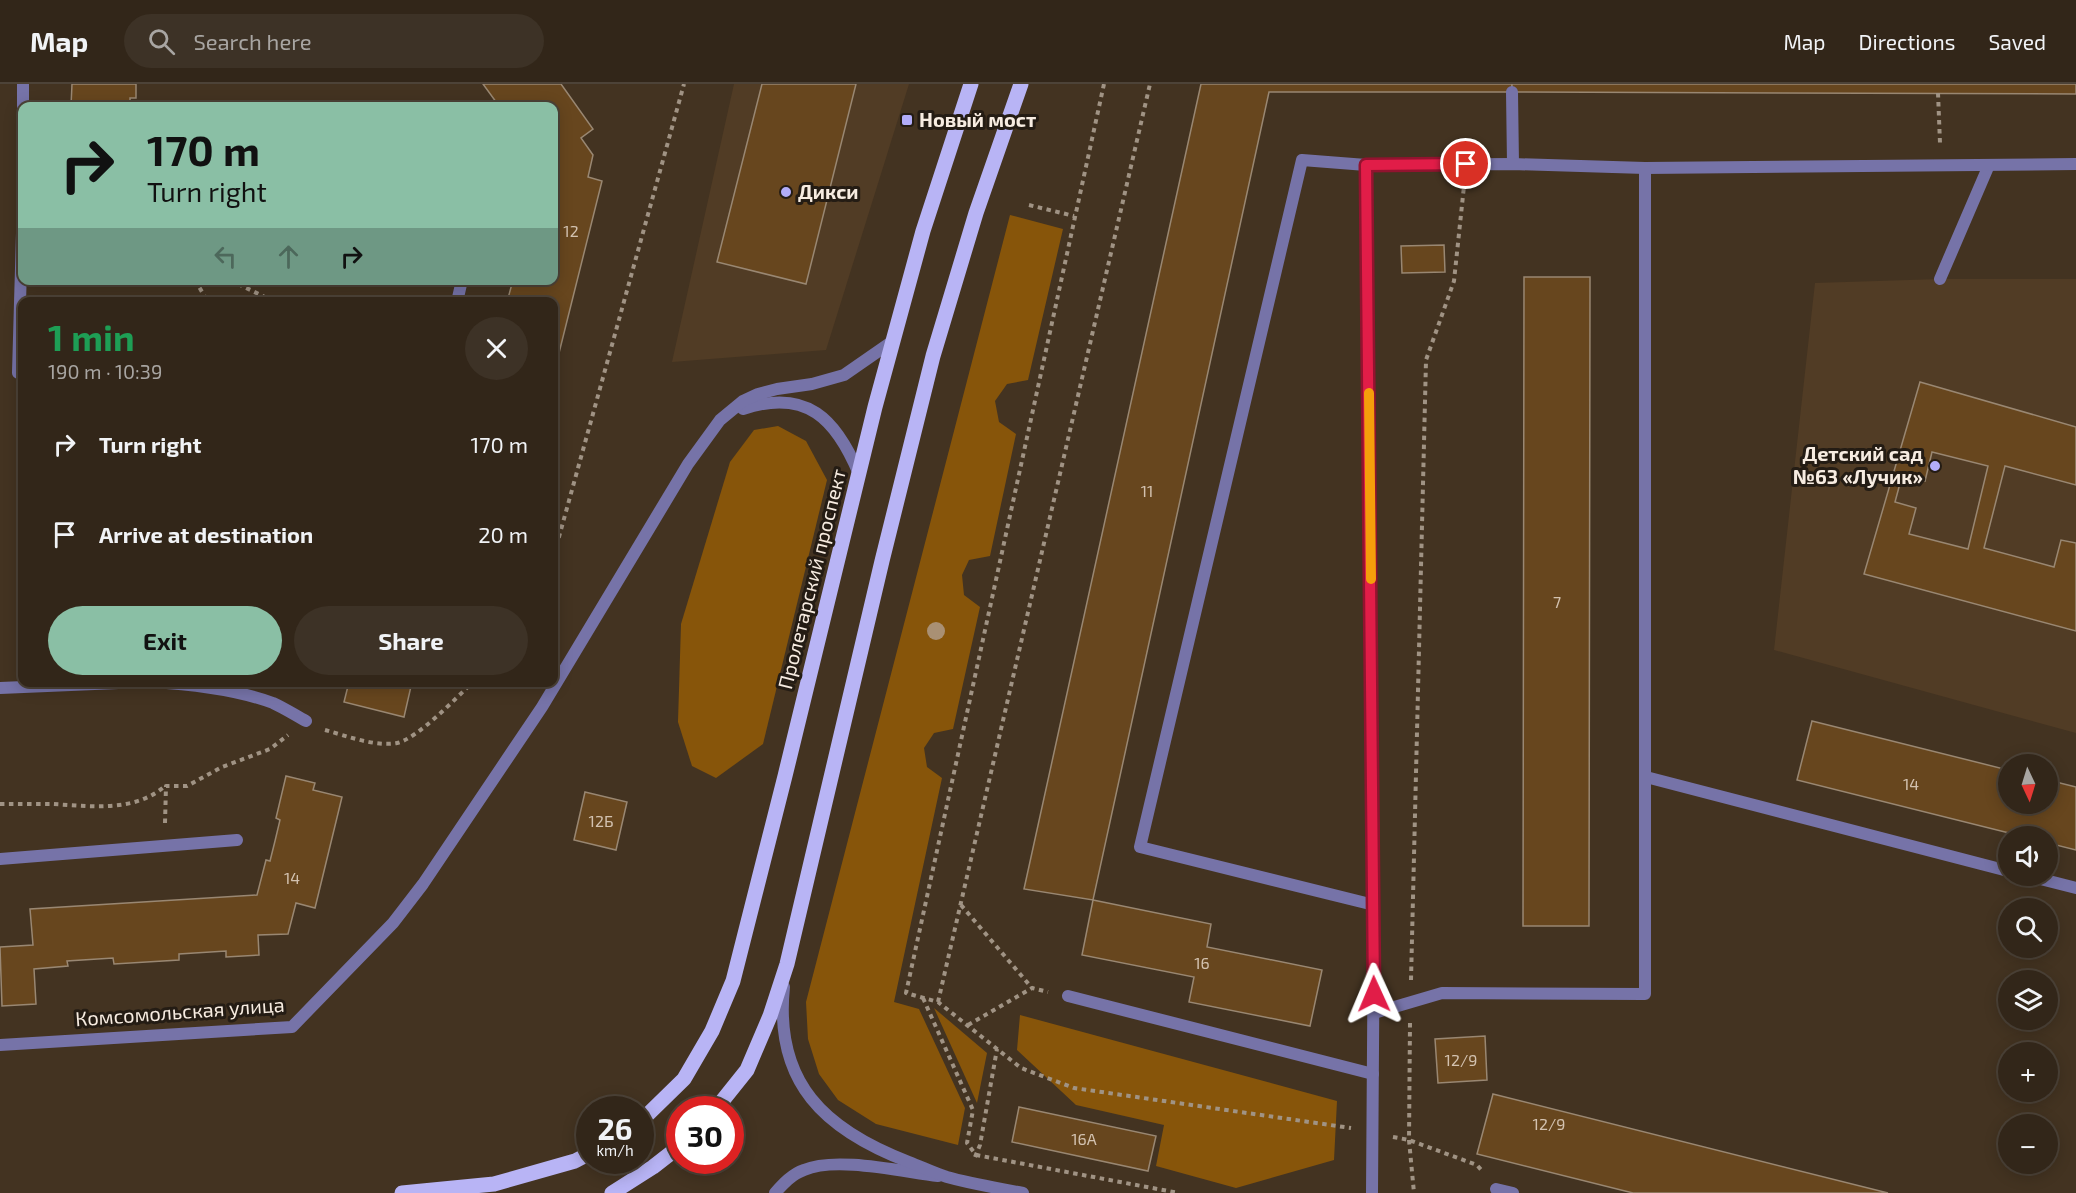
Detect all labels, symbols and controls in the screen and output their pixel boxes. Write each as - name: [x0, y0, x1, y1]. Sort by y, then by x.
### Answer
- search box: [124, 14, 544, 68]
- text: Map: [30, 24, 88, 58]
- icon: search: [145, 25, 178, 58]
- text: Search here: [193, 28, 312, 54]
- text: Map: [1783, 29, 1826, 54]
- text: Directions: [1859, 29, 1955, 54]
- text: Saved: [1988, 29, 2046, 54]
- place label: Новый мост: [919, 107, 1036, 131]
- marker: Новый мост: [900, 113, 914, 127]
- text: 170 m: [147, 124, 260, 174]
- icon: right: [48, 126, 126, 204]
- pin: [1440, 138, 1491, 189]
- icon: arrive: [1449, 147, 1482, 180]
- text: Turn right: [147, 175, 267, 207]
- place label: Дикси: [798, 179, 859, 203]
- marker: Дикси: [779, 185, 793, 199]
- house number: 12: [563, 221, 579, 240]
- icon: left: [209, 240, 242, 273]
- icon: ahead: [272, 240, 305, 273]
- icon: right: [335, 240, 368, 273]
- text: 1 min: [48, 315, 135, 358]
- button: close: [465, 317, 528, 380]
- text: 190 m · 10:39: [48, 359, 162, 383]
- icon: right: [48, 428, 81, 461]
- text: Turn right: [99, 431, 201, 457]
- text: 170 m: [471, 431, 528, 457]
- place label: Детский сад №63 «Лучик»: [1793, 441, 1923, 488]
- marker: Детский сад №63 «Лучик»: [1928, 459, 1942, 473]
- street label: Пролетарский проспект: [772, 466, 850, 691]
- house number: 11: [1141, 481, 1153, 500]
- icon: arrive: [48, 518, 81, 551]
- text: Arrive at destination: [99, 521, 313, 547]
- text: 20 m: [478, 521, 528, 547]
- house number: 7: [1553, 592, 1561, 611]
- button: Exit: [48, 606, 282, 675]
- button: Share: [294, 606, 528, 675]
- north arrow: [1998, 754, 2058, 814]
- map controls: [1998, 754, 2058, 1174]
- house number: 14: [1903, 774, 1919, 793]
- house number: 12Б: [589, 811, 613, 830]
- button: sound: [1998, 826, 2058, 886]
- house number: 14: [284, 868, 300, 887]
- button: search: [1998, 898, 2058, 958]
- house number: 16: [1194, 953, 1210, 972]
- position arrow: [1342, 962, 1406, 1026]
- button: layers: [1998, 970, 2058, 1030]
- street label: Комсомольская улица: [74, 992, 285, 1031]
- button: +: [1998, 1042, 2058, 1102]
- house number: 12/9: [1445, 1050, 1477, 1069]
- speed limit sign: 30: [666, 1096, 744, 1174]
- text: 26: [597, 1110, 633, 1146]
- house number: 12/9: [1533, 1114, 1565, 1133]
- button: −: [1998, 1114, 2058, 1174]
- house number: 16А: [1071, 1129, 1097, 1148]
- text: km/h: [596, 1141, 634, 1159]

